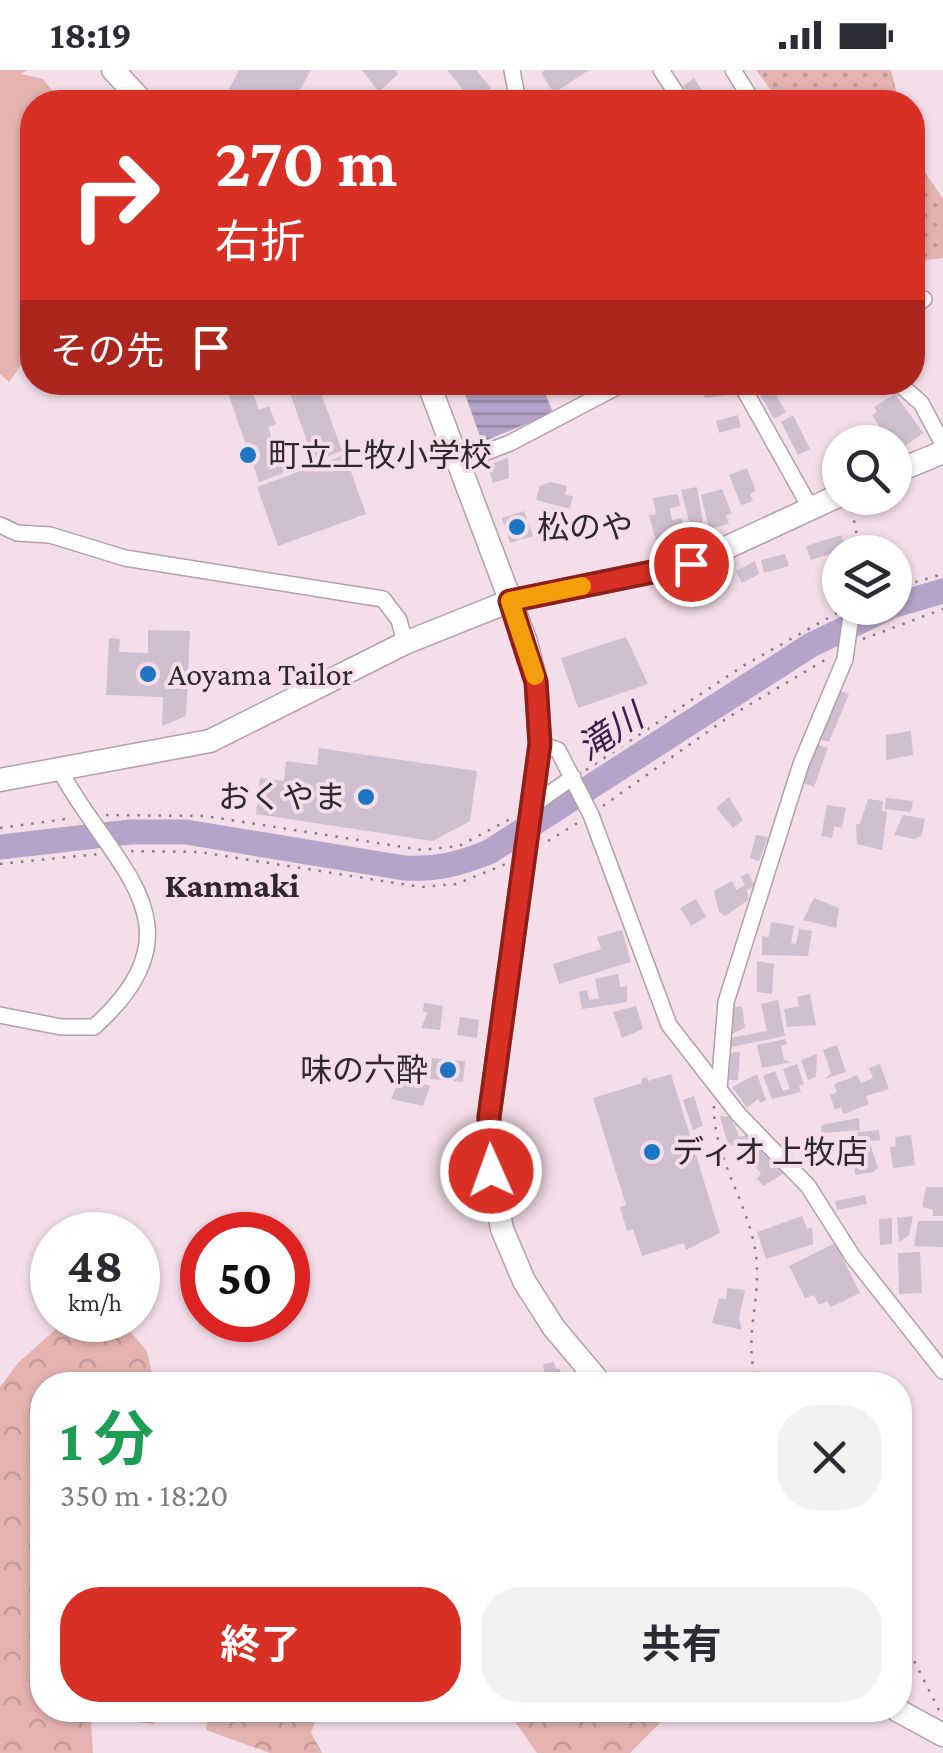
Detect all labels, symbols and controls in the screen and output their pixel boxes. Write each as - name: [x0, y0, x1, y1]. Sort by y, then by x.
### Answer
- text: 18:19: [50, 14, 132, 56]
- text: 270 m: [215, 123, 397, 201]
- icon: right: [50, 130, 180, 260]
- text: 右折: [215, 217, 305, 267]
- icon: arrive: [184, 320, 239, 375]
- text: その先: [50, 330, 164, 372]
- map controls: [822, 425, 912, 625]
- button: search: [822, 425, 912, 515]
- place label: 町立上牧小学校: [268, 437, 492, 473]
- marker: 町立上牧小学校: [237, 444, 259, 466]
- place label: 松のや: [537, 509, 633, 545]
- marker: 松のや: [506, 516, 528, 538]
- pin: [649, 522, 734, 607]
- button: layers: [822, 535, 912, 625]
- icon: arrive: [664, 537, 719, 592]
- place label: Aoyama Tailor: [168, 656, 353, 692]
- marker: Aoyama Tailor: [137, 663, 159, 685]
- water label: 滝川: [570, 695, 654, 768]
- place label: おくやま: [218, 779, 346, 815]
- marker: おくやま: [355, 786, 377, 808]
- district label: Kanmaki: [164, 866, 300, 905]
- place label: 味の六酔: [300, 1052, 428, 1088]
- marker: 味の六酔: [437, 1059, 459, 1081]
- position arrow: [439, 1119, 543, 1223]
- place label: ディオ 上牧店: [672, 1134, 868, 1170]
- marker: ディオ 上牧店: [641, 1141, 663, 1163]
- speed limit sign: 50: [180, 1212, 310, 1342]
- text: 48: [67, 1237, 123, 1293]
- text: km/h: [68, 1289, 122, 1316]
- button: close: [777, 1405, 882, 1510]
- text: 1 分: [60, 1406, 154, 1473]
- text: 350 m · 18:20: [60, 1477, 228, 1513]
- button: 終了: [60, 1587, 461, 1702]
- button: 共有: [481, 1587, 882, 1702]

